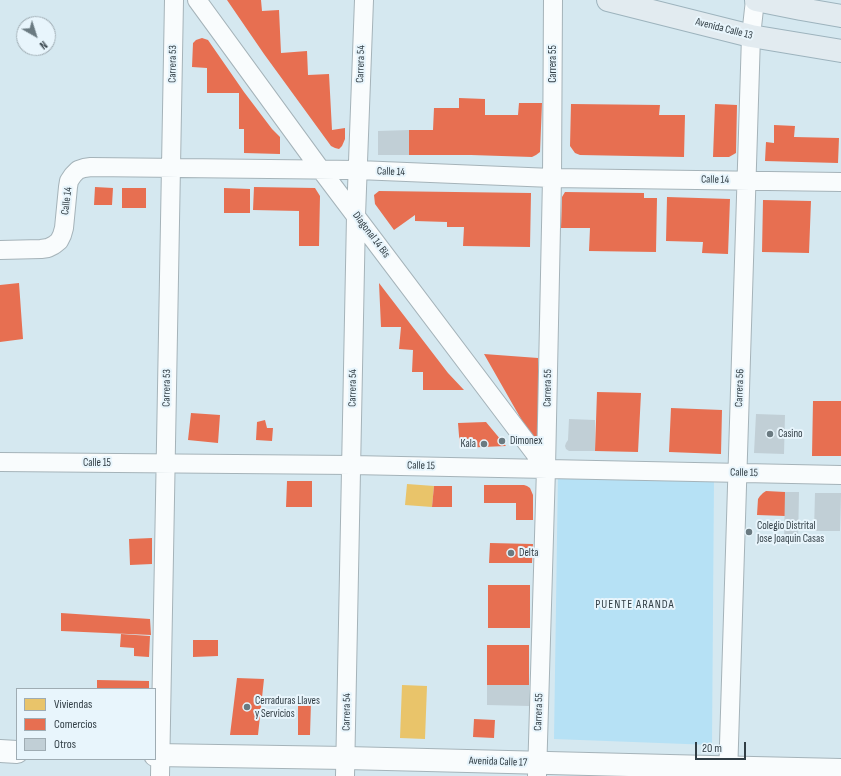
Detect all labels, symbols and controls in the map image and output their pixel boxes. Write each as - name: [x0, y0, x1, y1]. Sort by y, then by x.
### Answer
- north arrow: [16, 16, 56, 56]
- street label: Avenida Calle 13: [694, 16, 754, 42]
- text: N: [37, 38, 50, 52]
- street label: Carrera 53: [166, 45, 180, 83]
- street label: Carrera 54: [354, 45, 368, 83]
- street label: Carrera 55: [546, 45, 560, 83]
- street label: Calle 14: [377, 165, 405, 179]
- street label: Calle 14: [701, 173, 729, 187]
- street label: Calle 14: [59, 186, 75, 216]
- street label: Diagonal 14 Bis: [349, 209, 393, 261]
- street label: Carrera 53: [160, 369, 174, 407]
- street label: Carrera 54: [346, 369, 360, 407]
- street label: Carrera 55: [541, 369, 555, 407]
- street label: Carrera 56: [733, 369, 747, 407]
- place label: Casino: [778, 427, 803, 441]
- marker: Casino: [765, 429, 775, 439]
- place label: Dimonex: [510, 434, 542, 448]
- marker: Dimonex: [497, 436, 507, 446]
- place label: Kala: [461, 437, 476, 451]
- marker: Kala: [479, 439, 489, 449]
- street label: Calle 15: [83, 456, 111, 470]
- street label: Calle 15: [407, 459, 435, 473]
- street label: Calle 15: [730, 466, 758, 480]
- place label: Colegio Distrital Jose Joaquin Casas: [757, 519, 824, 545]
- marker: Colegio Distrital Jose Joaquin Casas: [744, 527, 754, 537]
- place label: Delta: [519, 546, 538, 560]
- marker: Delta: [506, 548, 516, 558]
- district label: PUENTE ARANDA: [595, 598, 675, 612]
- legend: [16, 688, 156, 760]
- street label: Carrera 54: [340, 693, 354, 731]
- street label: Carrera 55: [532, 693, 546, 731]
- place label: Cerraduras Llaves y Servicios: [255, 694, 320, 720]
- text: Viviendas: [54, 697, 92, 712]
- marker: Cerraduras Llaves y Servicios: [242, 702, 252, 712]
- text: Comercios: [54, 717, 97, 732]
- scale bar: [697, 734, 748, 760]
- text: Otros: [54, 737, 76, 752]
- text: 20 m: [702, 741, 722, 756]
- street label: Avenida Calle 17: [469, 754, 527, 770]

